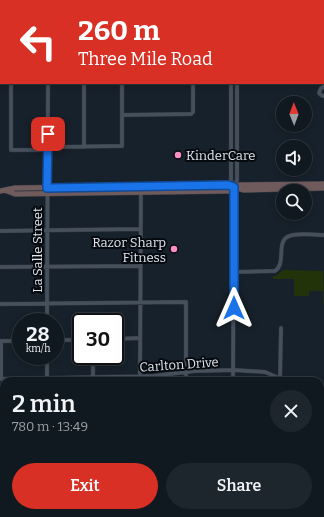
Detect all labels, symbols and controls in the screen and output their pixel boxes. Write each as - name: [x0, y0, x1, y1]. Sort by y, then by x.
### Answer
- text: 260 m: [78, 14, 160, 47]
- icon: left: [12, 16, 64, 68]
- text: Three Mile Road: [78, 48, 213, 70]
- north arrow: [276, 96, 312, 132]
- map controls: [276, 96, 312, 220]
- pin: [31, 117, 65, 151]
- icon: arrive: [37, 123, 59, 145]
- button: sound: [276, 140, 312, 176]
- place label: KinderCare: [186, 148, 255, 163]
- marker: KinderCare: [173, 150, 183, 160]
- button: search: [276, 184, 312, 220]
- street label: La Salle Street: [30, 207, 45, 293]
- place label: Razor Sharp Fitness: [92, 235, 166, 265]
- marker: Razor Sharp Fitness: [169, 244, 179, 254]
- position arrow: [213, 287, 255, 329]
- speed limit sign: 30: [72, 313, 124, 365]
- text: 28: [26, 322, 50, 346]
- text: km/h: [26, 343, 50, 355]
- street label: Carlton Drive: [139, 354, 219, 375]
- text: 2 min: [12, 390, 76, 418]
- button: close: [270, 390, 312, 432]
- text: 780 m · 13:49: [12, 419, 88, 434]
- button: Exit: [12, 463, 158, 509]
- button: Share: [166, 463, 312, 509]

